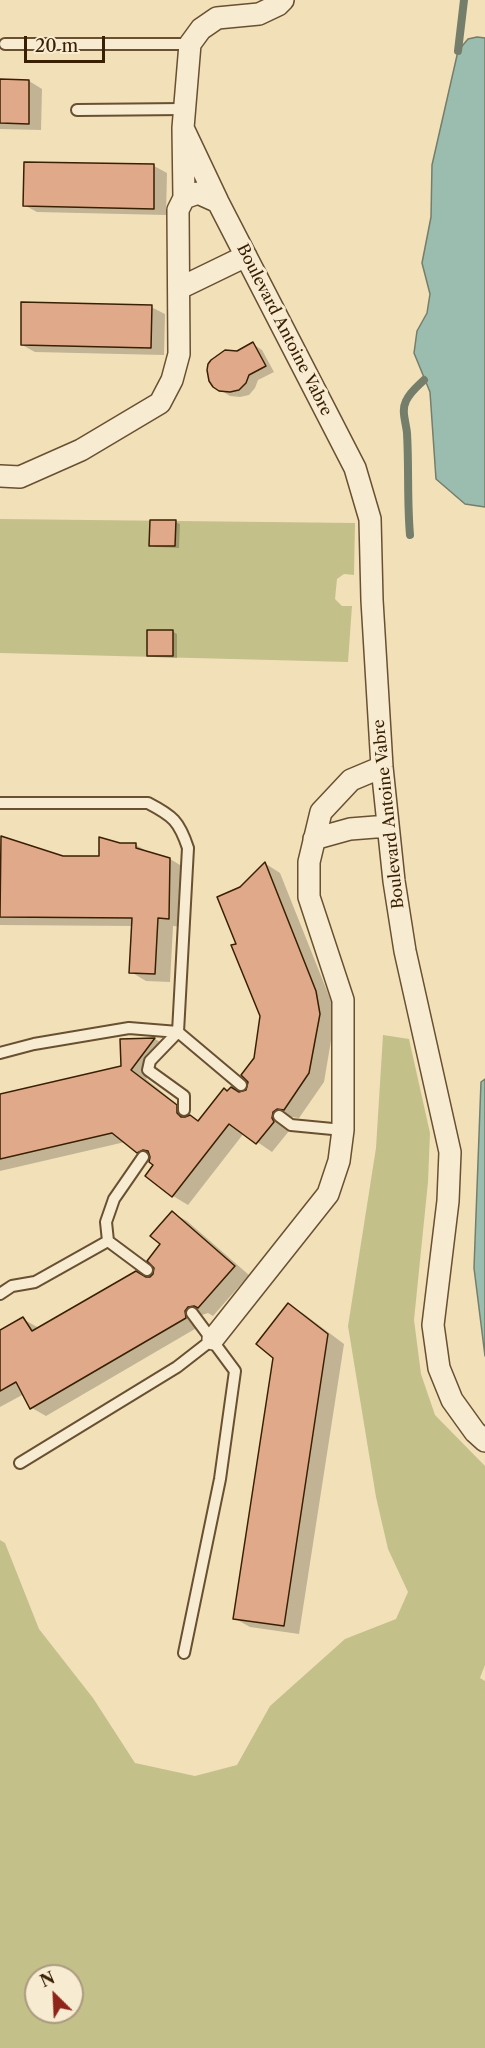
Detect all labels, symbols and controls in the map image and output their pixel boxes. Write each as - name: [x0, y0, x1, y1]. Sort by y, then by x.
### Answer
- scale bar: [27, 24, 108, 62]
- text: 20 m: [35, 35, 78, 57]
- street label: Boulevard Antoine Vabre: [232, 241, 336, 419]
- street label: Boulevard Antoine Vabre: [369, 718, 409, 910]
- north arrow: [24, 1964, 84, 2024]
- text: N: [37, 1967, 58, 1991]

